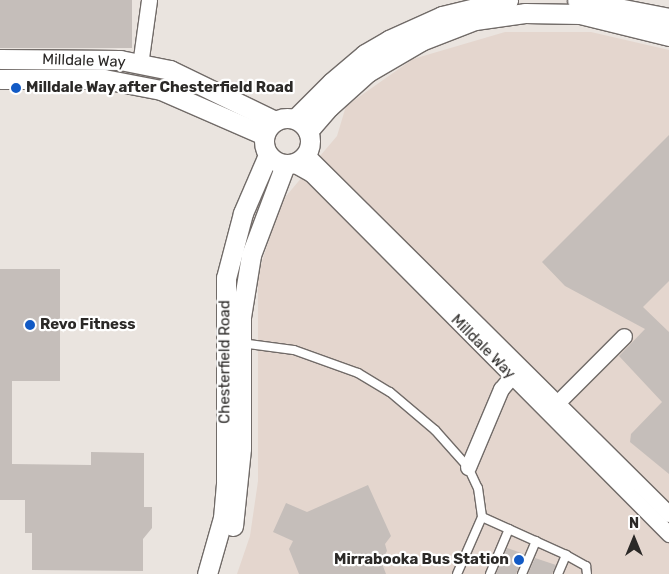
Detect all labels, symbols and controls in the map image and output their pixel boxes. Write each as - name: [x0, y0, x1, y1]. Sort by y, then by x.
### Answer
- street label: Milldale Way: [42, 51, 126, 71]
- place label: Milldale Way after Chesterfield Road: [26, 79, 294, 97]
- marker: Milldale Way after Chesterfield Road: [10, 82, 22, 94]
- street label: Chesterfield Road: [216, 300, 234, 424]
- street label: Milldale Way: [447, 311, 519, 383]
- place label: Revo Fitness: [40, 316, 136, 334]
- marker: Revo Fitness: [24, 319, 36, 331]
- north arrow: [609, 514, 659, 564]
- text: N: [629, 515, 639, 532]
- place label: Mirrabooka Bus Station: [334, 551, 509, 569]
- marker: Mirrabooka Bus Station: [513, 554, 525, 566]

